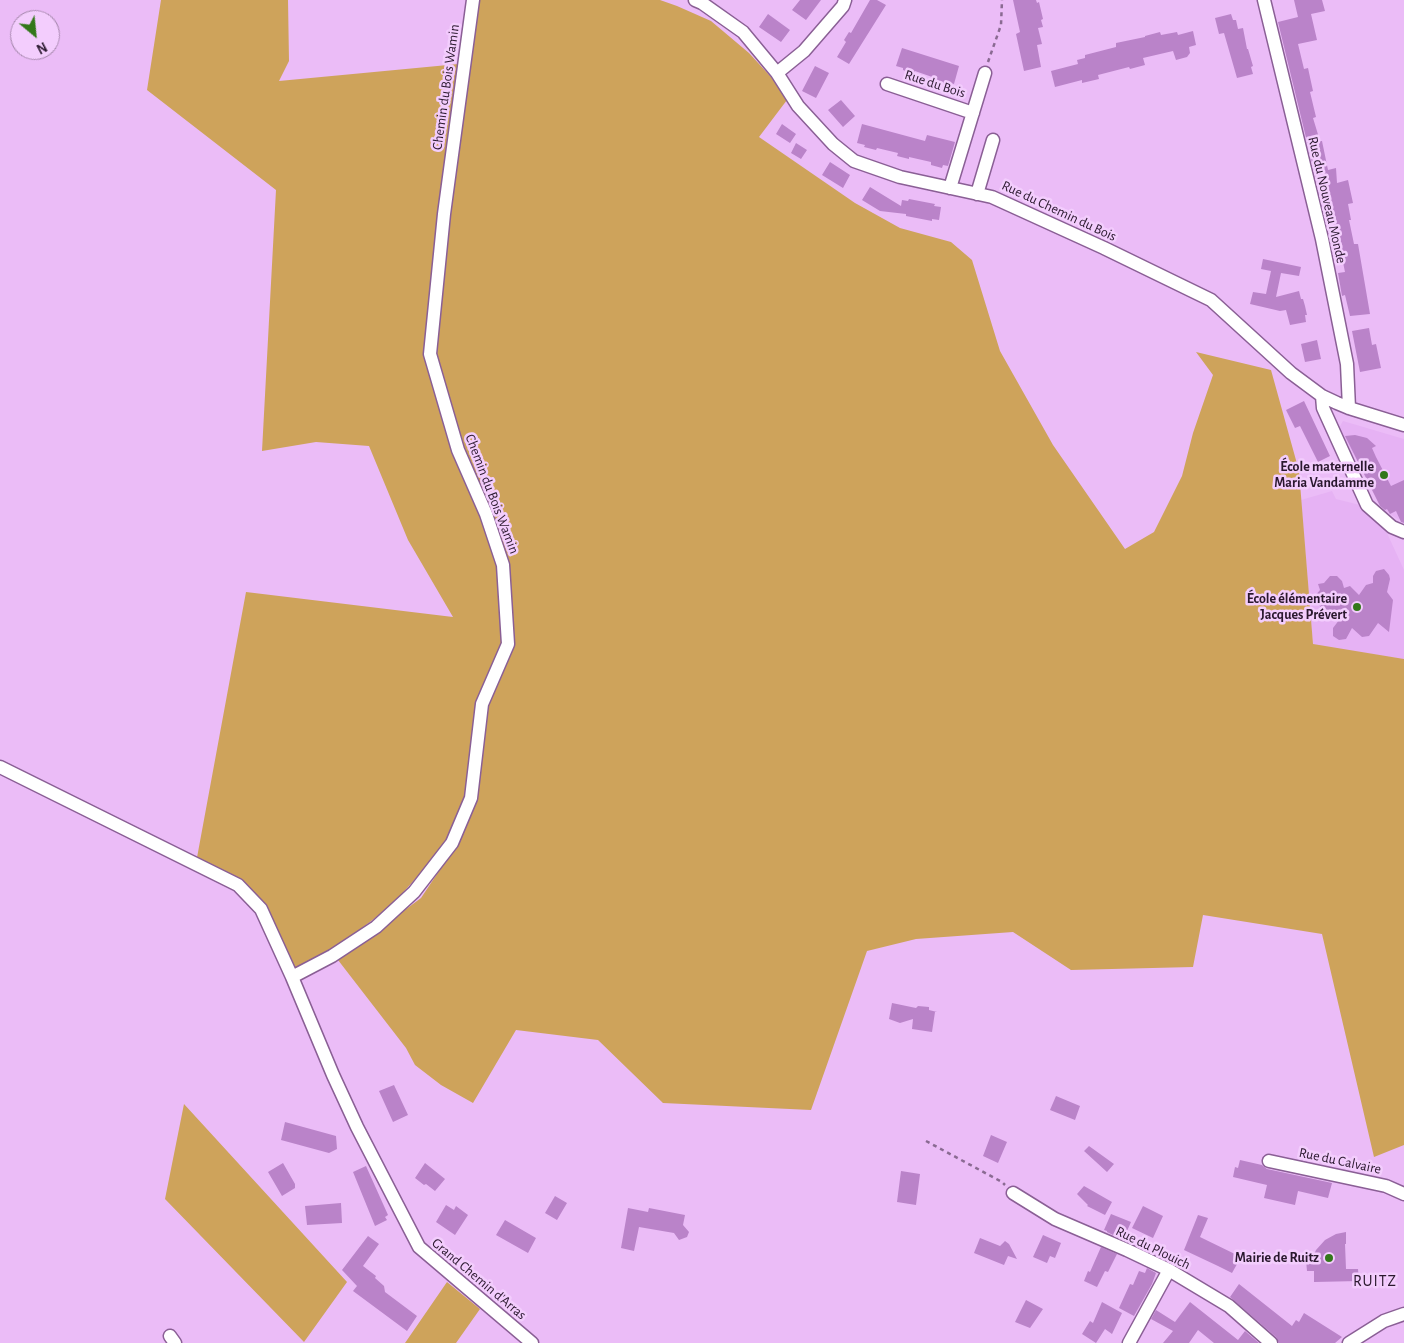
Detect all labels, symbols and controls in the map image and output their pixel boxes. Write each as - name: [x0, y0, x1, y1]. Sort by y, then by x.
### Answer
- north arrow: [10, 10, 60, 60]
- street label: Chemin du Bois Wamin: [429, 23, 463, 151]
- text: N: [34, 39, 49, 56]
- street label: Rue du Bois: [902, 66, 968, 102]
- street label: Rue du Nouveau Monde: [1304, 135, 1350, 265]
- street label: Rue du Chemin du Bois: [999, 177, 1119, 245]
- street label: Chemin du Bois Wamin: [461, 432, 523, 556]
- place label: École maternelle Maria Vandamme: [1274, 459, 1374, 492]
- marker: École maternelle Maria Vandamme: [1378, 469, 1390, 481]
- place label: École élémentaire Jacques Prévert: [1247, 591, 1347, 624]
- marker: École élémentaire Jacques Prévert: [1351, 601, 1363, 613]
- street label: Rue du Calvaire: [1297, 1144, 1383, 1178]
- street label: Rue du Plouich: [1113, 1223, 1193, 1273]
- street label: Grand Chemin d'Arras: [428, 1235, 530, 1323]
- place label: Mairie de Ruitz: [1235, 1250, 1319, 1266]
- marker: Mairie de Ruitz: [1323, 1252, 1335, 1264]
- district label: RUITZ: [1352, 1271, 1398, 1291]

